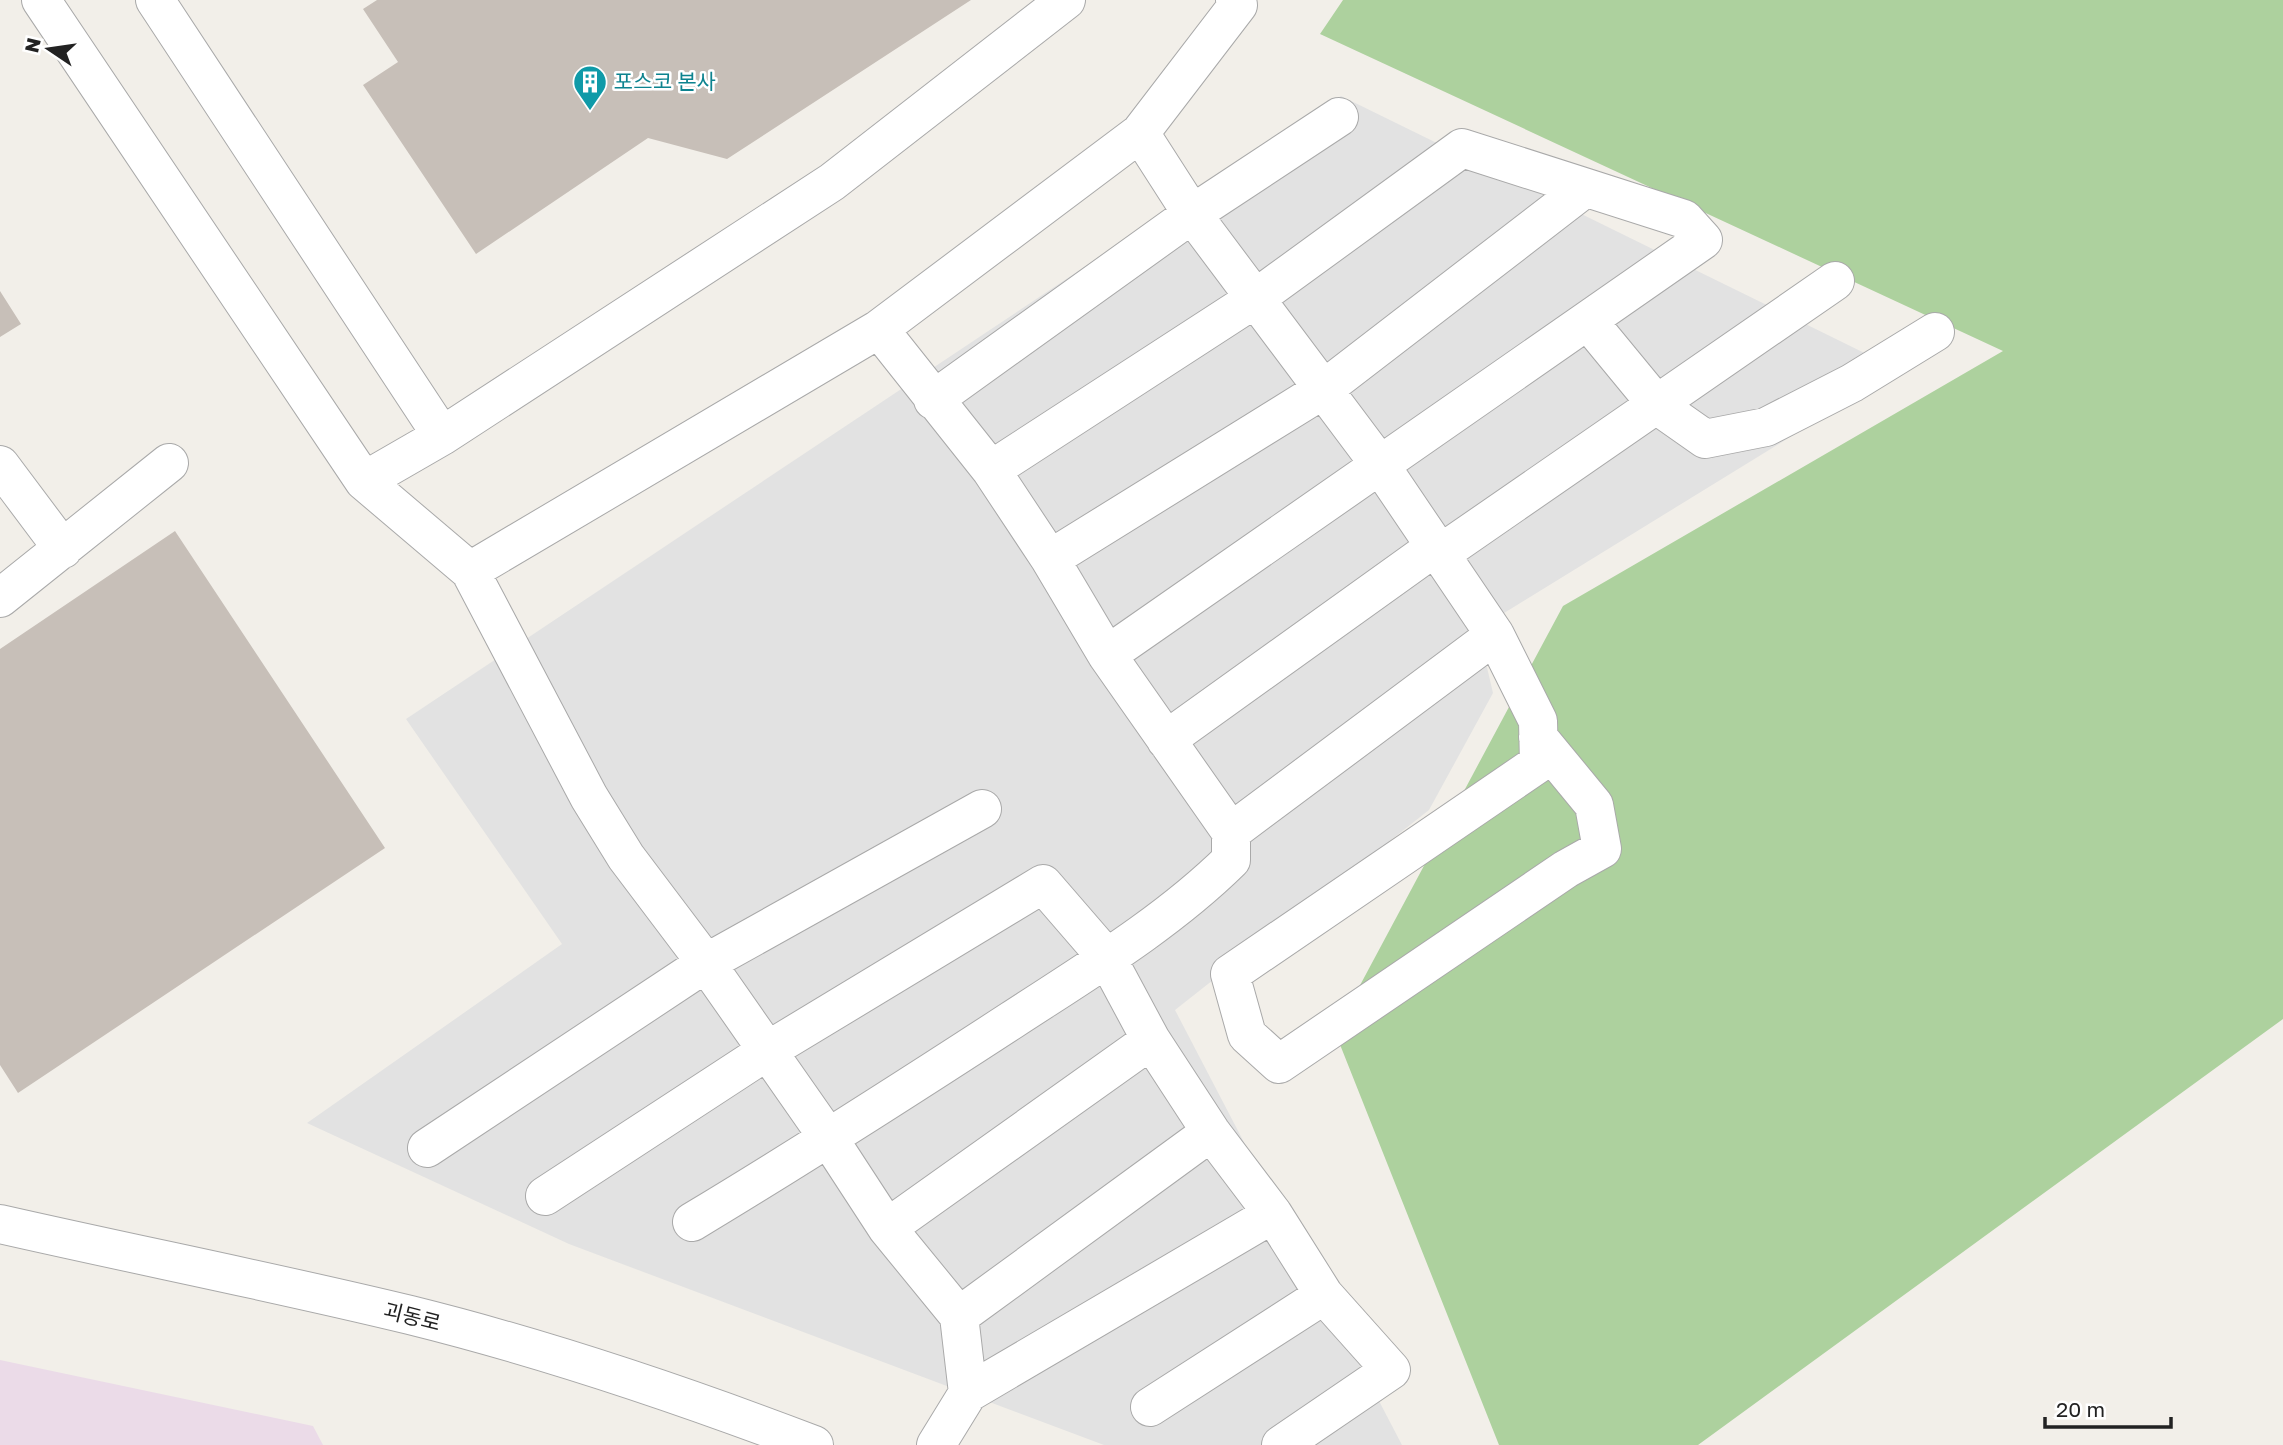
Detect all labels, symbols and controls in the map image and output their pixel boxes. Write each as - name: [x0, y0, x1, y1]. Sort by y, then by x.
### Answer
- north arrow: [14, 14, 84, 84]
- text: N: [19, 35, 45, 55]
- building icon: 포스코 본사: [571, 63, 609, 112]
- place label: 포스코 본사: [614, 68, 716, 94]
- street label: 괴동로: [381, 1296, 444, 1336]
- scale bar: [2045, 1386, 2171, 1430]
- text: 20 m: [2056, 1396, 2105, 1422]

